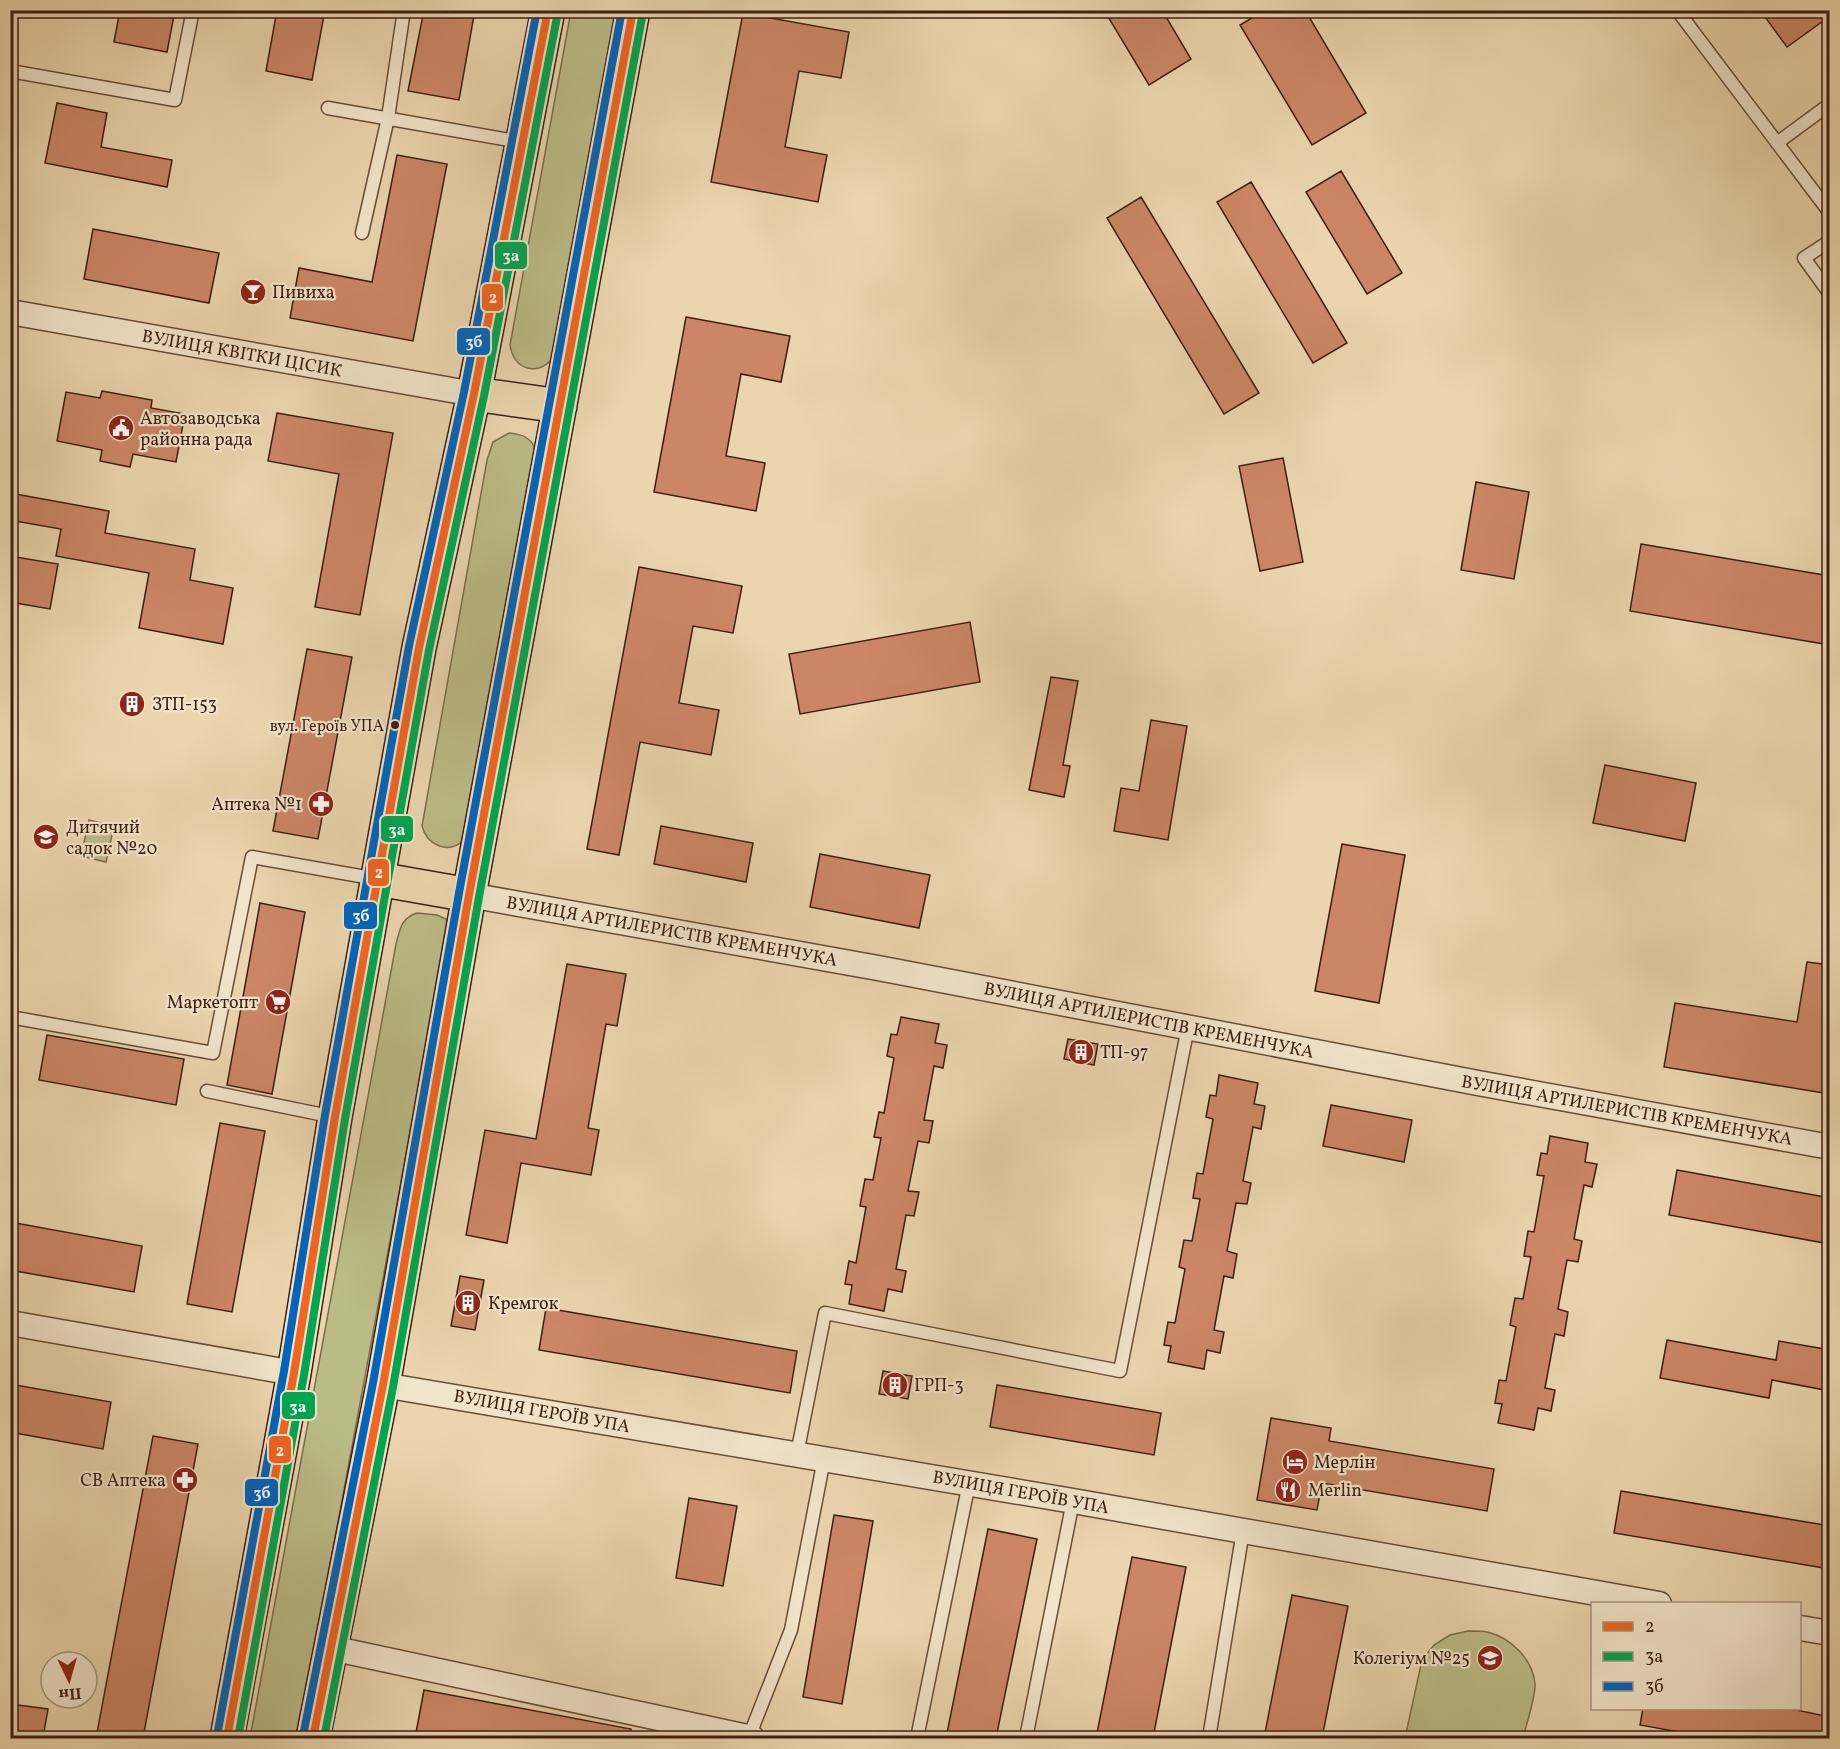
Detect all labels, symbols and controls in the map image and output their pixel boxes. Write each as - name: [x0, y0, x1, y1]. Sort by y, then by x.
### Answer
- line badge: 3а: [494, 241, 528, 270]
- text: 3а: [503, 246, 520, 268]
- bar icon: Пивиха: [238, 277, 268, 307]
- place label: Пивиха: [272, 281, 335, 306]
- line badge: 2: [481, 283, 504, 312]
- text: 2: [489, 288, 497, 310]
- street label: ВУЛИЦЯ КВІТКИ ЦІСИК: [140, 325, 344, 384]
- line badge: 3б: [456, 327, 491, 356]
- text: 3б: [465, 332, 483, 354]
- place label: Автозаводська районна рада: [140, 407, 261, 453]
- public building icon: Автозаводська районна рада: [106, 413, 136, 443]
- building icon: ЗТП-153: [117, 689, 147, 719]
- place label: ЗТП-153: [152, 693, 217, 718]
- place label: вул. Героїв УПА: [270, 716, 384, 738]
- marker: вул. Героїв УПА: [389, 719, 401, 731]
- pharmacy icon: Аптека №1: [306, 789, 336, 819]
- place label: Аптека №1: [211, 793, 302, 818]
- line badge: 3а: [380, 815, 414, 843]
- place label: Дитячий садок №20: [66, 816, 157, 862]
- text: 3а: [389, 820, 406, 842]
- school or university icon: Дитячий садок №20: [31, 822, 61, 852]
- line badge: 2: [367, 858, 390, 887]
- text: 2: [375, 863, 383, 885]
- street label: ВУЛИЦЯ АРТИЛЕРИСТІВ КРЕМЕНЧУКА: [504, 891, 840, 974]
- line badge: 3б: [343, 901, 378, 930]
- text: 3б: [352, 906, 370, 928]
- street label: ВУЛИЦЯ АРТИЛЕРИСТІВ КРЕМЕНЧУКА: [982, 977, 1316, 1066]
- supermarket icon: Маркетопт: [263, 987, 293, 1017]
- place label: Маркетопт: [167, 991, 258, 1016]
- building icon: ТП-97: [1066, 1037, 1096, 1067]
- place label: ТП-97: [1100, 1041, 1149, 1066]
- street label: ВУЛИЦЯ АРТИЛЕРИСТІВ КРЕМЕНЧУКА: [1459, 1070, 1795, 1153]
- building icon: Кремгок: [453, 1288, 483, 1318]
- place label: Кремгок: [488, 1292, 559, 1317]
- building icon: ГРП-3: [880, 1370, 910, 1400]
- place label: ГРП-3: [914, 1374, 964, 1399]
- street label: ВУЛИЦЯ ГЕРОЇВ УПА: [451, 1385, 632, 1440]
- line badge: 3а: [281, 1391, 316, 1420]
- text: 3а: [290, 1397, 307, 1419]
- line badge: 2: [268, 1435, 292, 1464]
- text: 2: [276, 1441, 284, 1463]
- hotel icon: Мерлін: [1280, 1447, 1310, 1477]
- place label: Мерлін: [1314, 1451, 1375, 1476]
- pharmacy icon: СВ Аптека: [170, 1465, 200, 1495]
- street label: ВУЛИЦЯ ГЕРОЇВ УПА: [930, 1466, 1111, 1521]
- place label: СВ Аптека: [80, 1469, 166, 1494]
- restaurant icon: Merlin: [1273, 1475, 1303, 1505]
- line badge: 3б: [244, 1478, 279, 1507]
- place label: Merlin: [1308, 1479, 1362, 1504]
- text: 3б: [253, 1483, 271, 1505]
- legend: [1591, 1602, 1801, 1710]
- text: 2: [1645, 1615, 1655, 1640]
- school or university icon: Колегіум №25: [1475, 1643, 1505, 1673]
- text: 3а: [1645, 1645, 1663, 1670]
- place label: Колегіум №25: [1353, 1647, 1470, 1672]
- north arrow: [39, 1650, 99, 1710]
- text: 3б: [1645, 1675, 1664, 1700]
- text: Пн: [58, 1681, 82, 1705]

